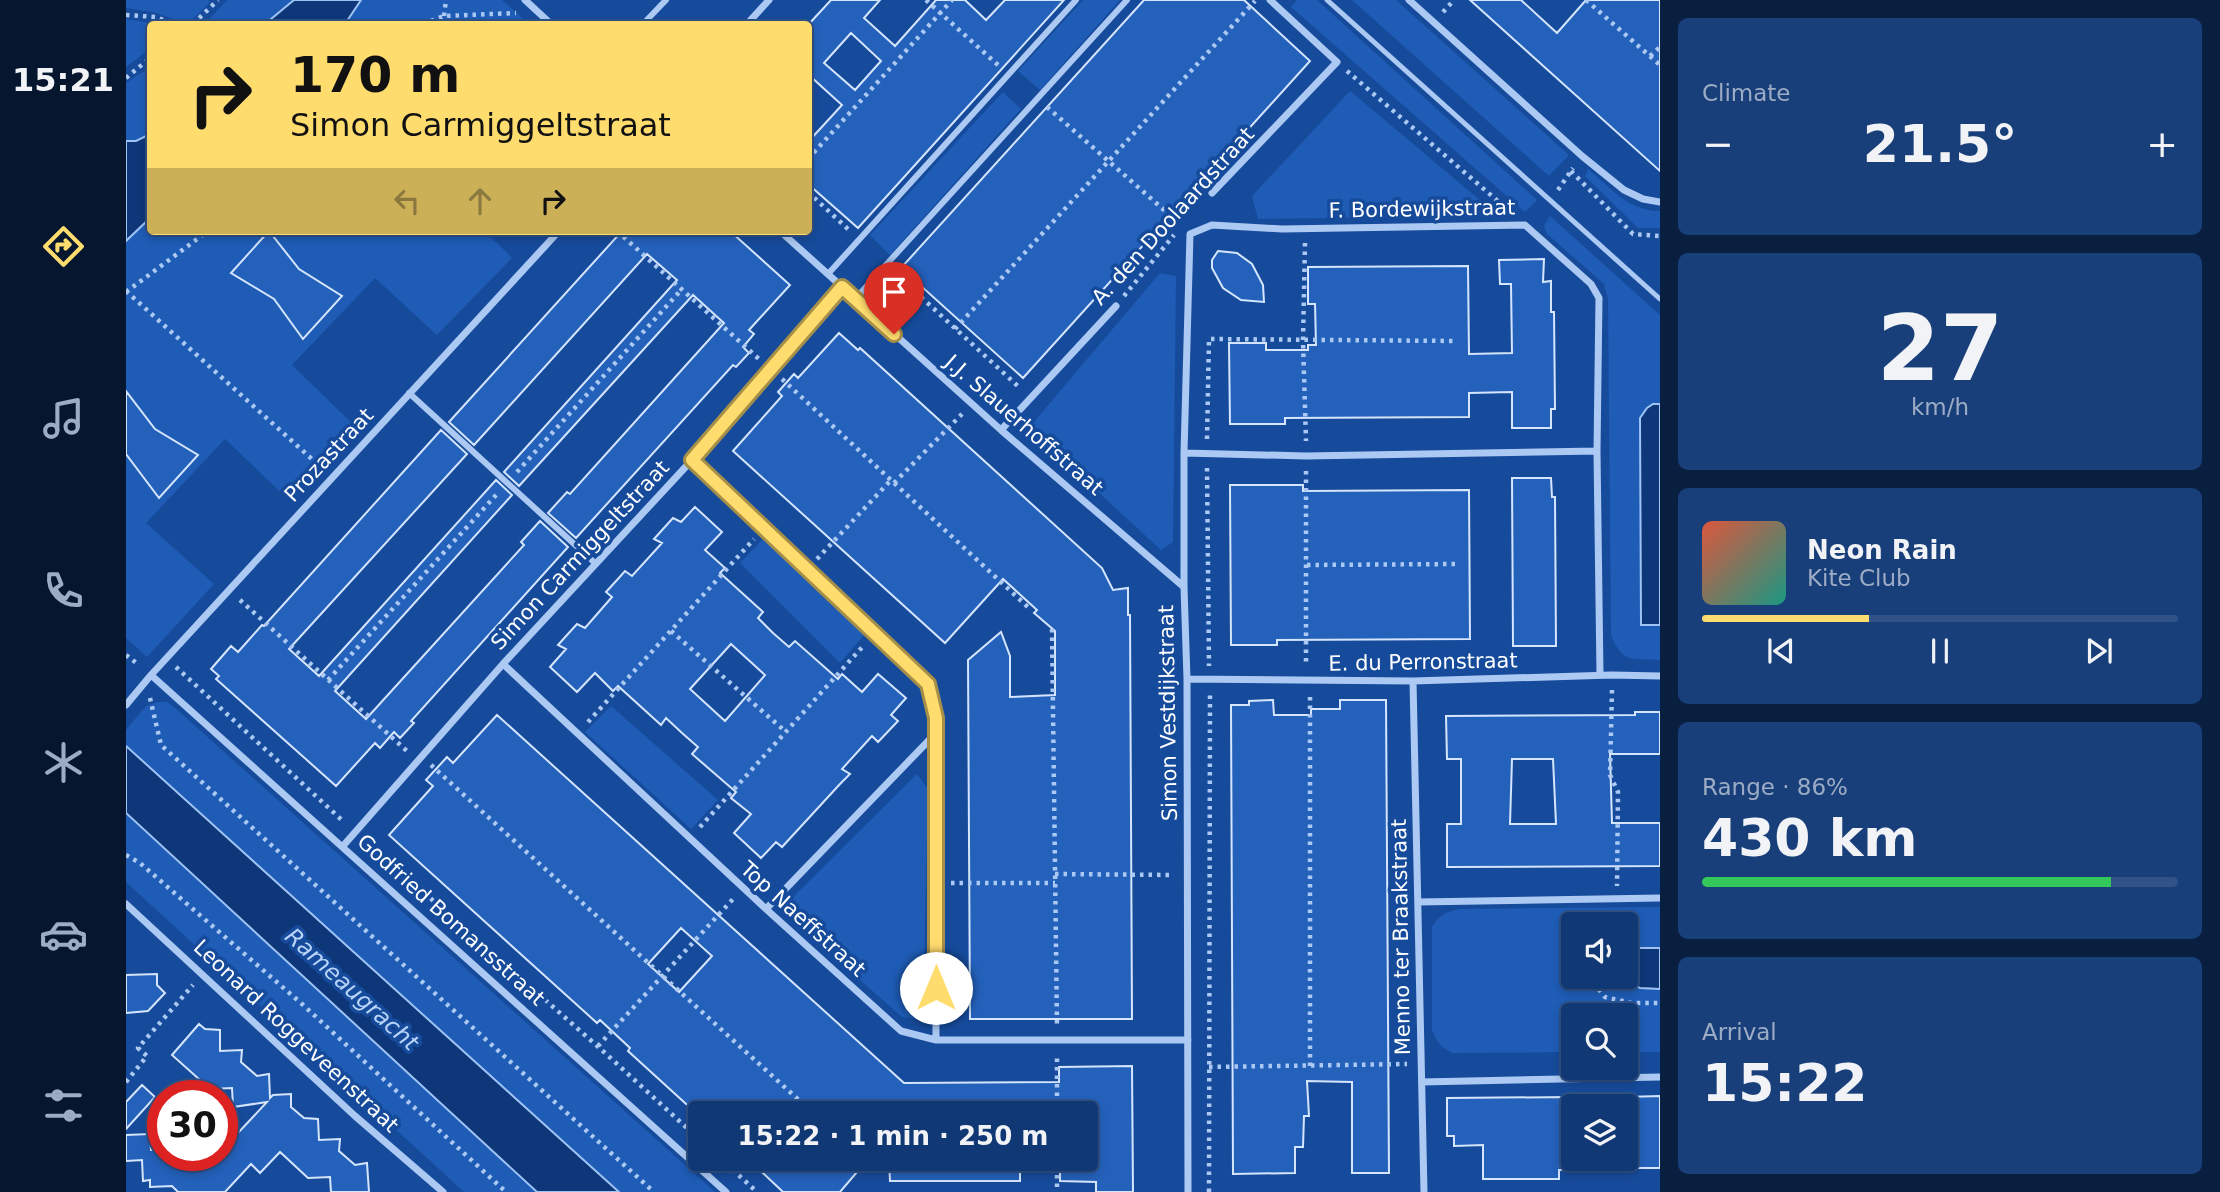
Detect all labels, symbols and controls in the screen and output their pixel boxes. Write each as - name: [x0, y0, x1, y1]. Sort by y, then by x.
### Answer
- text: 170 m: [290, 47, 460, 104]
- icon: right: [175, 49, 266, 140]
- text: 15:21: [12, 61, 114, 99]
- text: Climate: [1702, 80, 1791, 106]
- text: Simon Carmiggeltstraat: [290, 106, 671, 144]
- text: 21.5°: [1863, 114, 2017, 174]
- street label: A. den Doolaardstraat: [1087, 122, 1259, 310]
- text: −: [1702, 122, 1734, 166]
- text: +: [2146, 122, 2178, 166]
- icon: left: [388, 182, 426, 220]
- icon: ahead: [461, 182, 499, 220]
- icon: right: [534, 182, 572, 220]
- street label: F. Bordewijkstraat: [1328, 195, 1516, 223]
- icon: directions: [39, 222, 88, 271]
- pin: [864, 262, 924, 334]
- icon: arrive: [875, 273, 913, 311]
- text: 27: [1877, 296, 2003, 401]
- street label: J.J. Slauerhoffstraat: [939, 349, 1108, 500]
- icon: music: [39, 394, 88, 443]
- text: km/h: [1911, 394, 1969, 420]
- street label: Prozastraat: [280, 403, 378, 507]
- street label: Simon Carmiggeltstraat: [486, 455, 674, 655]
- text: Neon Rain: [1807, 535, 1957, 565]
- text: Kite Club: [1807, 565, 1911, 591]
- icon: phone: [39, 566, 88, 615]
- street label: Simon Vestdijkstraat: [1154, 605, 1182, 821]
- icon: previous: [1762, 632, 1800, 670]
- icon: pause: [1921, 632, 1959, 670]
- icon: next: [2080, 632, 2118, 670]
- street label: E. du Perronstraat: [1328, 648, 1518, 676]
- icon: climate: [39, 738, 88, 787]
- text: Range · 86%: [1702, 774, 1848, 800]
- text: 430 km: [1702, 808, 1917, 868]
- street label: Menno ter Braakstraat: [1387, 819, 1415, 1055]
- street label: Godfried Bomansstraat: [352, 829, 550, 1011]
- street label: Top Naeffstraat: [735, 856, 870, 981]
- icon: car: [39, 910, 88, 959]
- map controls: [1561, 912, 1638, 1171]
- button: sound: [1561, 912, 1638, 989]
- water label: Rameaugracht: [280, 923, 424, 1056]
- street label: Leonard Roggeveenstraat: [189, 935, 403, 1137]
- position arrow: [899, 951, 973, 1025]
- button: search: [1561, 1003, 1638, 1080]
- text: Arrival: [1702, 1019, 1777, 1045]
- text: 15:22: [1702, 1053, 1868, 1113]
- speed limit sign: 30: [147, 1080, 238, 1171]
- icon: filters: [39, 1081, 88, 1130]
- button: layers: [1561, 1094, 1638, 1171]
- text: 15:22 · 1 min · 250 m: [738, 1121, 1048, 1151]

